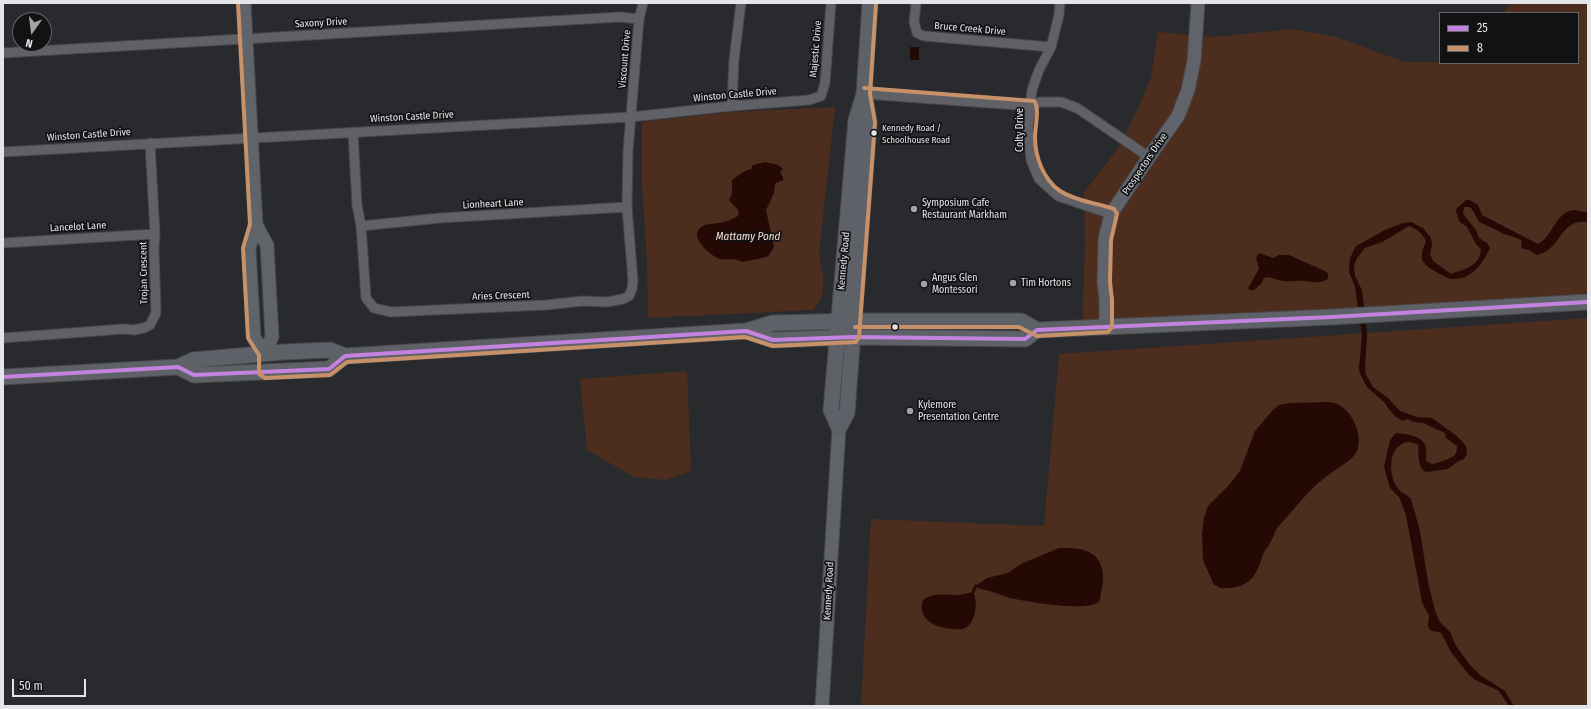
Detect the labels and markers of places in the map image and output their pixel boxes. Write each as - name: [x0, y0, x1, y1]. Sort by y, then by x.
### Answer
- place label: Kennedy Road / Schoolhouse Road: [882, 123, 950, 144]
- marker: Kennedy Road / Schoolhouse Road: [869, 128, 879, 138]
- place label: Symposium Cafe Restaurant Markham: [922, 197, 1007, 220]
- marker: Symposium Cafe Restaurant Markham: [909, 204, 919, 214]
- place label: Angus Glen Montessori: [932, 272, 978, 296]
- place label: Tim Hortons: [1021, 277, 1071, 289]
- marker: Tim Hortons: [1008, 278, 1018, 288]
- marker: Angus Glen Montessori: [919, 279, 929, 289]
- unlabelled marker: [890, 322, 900, 332]
- place label: Kylemore Presentation Centre: [918, 399, 999, 422]
- marker: Kylemore Presentation Centre: [905, 406, 915, 416]

